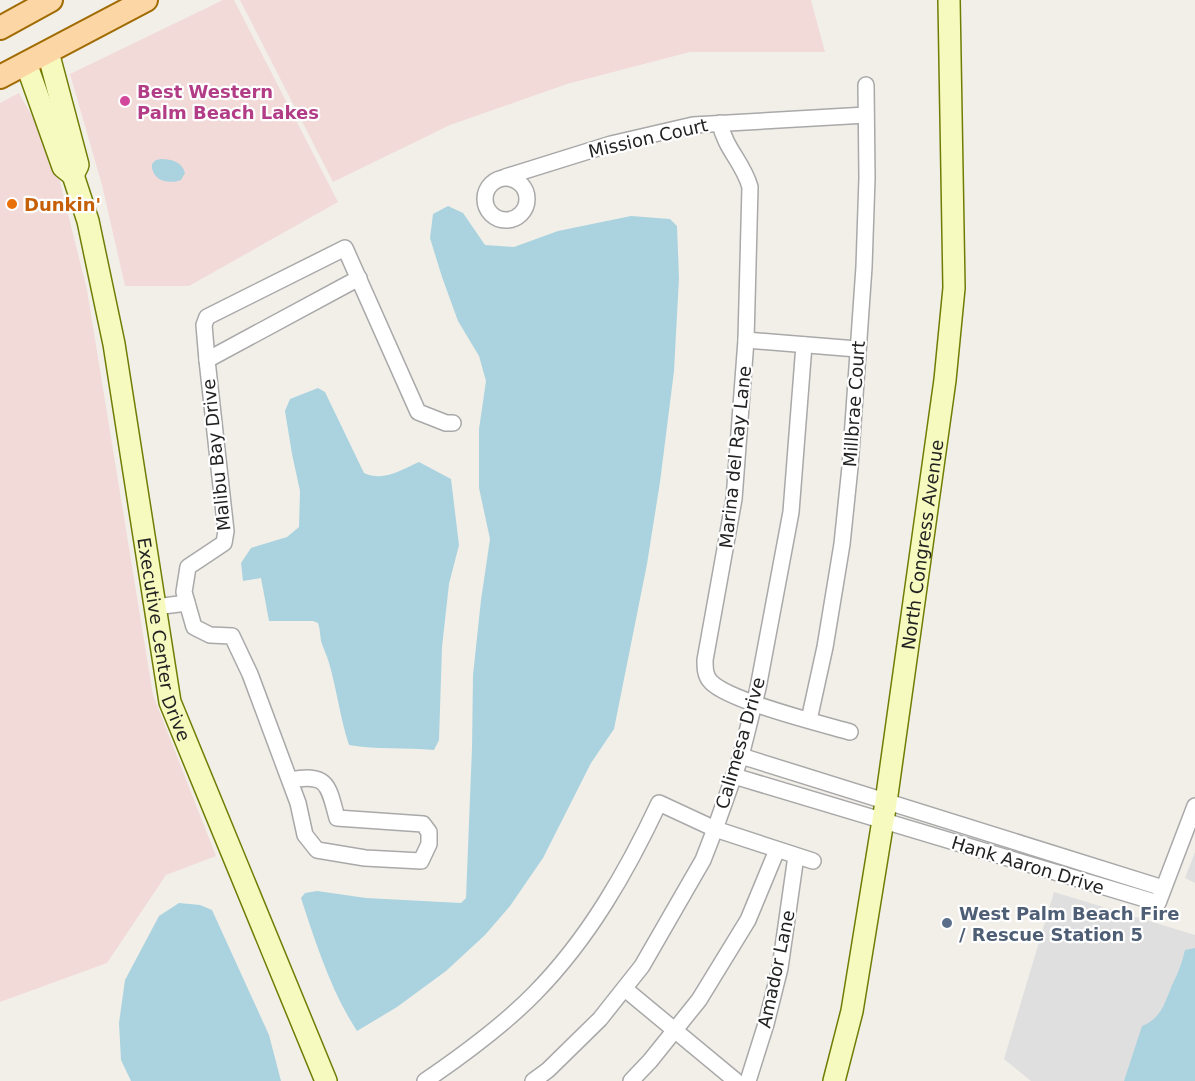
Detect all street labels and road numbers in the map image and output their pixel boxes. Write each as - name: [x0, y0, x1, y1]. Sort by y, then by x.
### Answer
- street label: Mission Court: [586, 114, 710, 162]
- street label: Millbrae Court: [839, 340, 869, 468]
- street label: Marina del Ray Lane: [715, 365, 755, 549]
- street label: Malibu Bay Drive: [198, 378, 234, 532]
- street label: North Congress Avenue: [897, 438, 947, 651]
- street label: Executive Center Drive: [134, 536, 195, 744]
- street label: Calimesa Drive: [711, 675, 769, 811]
- street label: Hank Aaron Drive: [949, 832, 1107, 898]
- street label: Amador Lane: [753, 908, 799, 1030]

